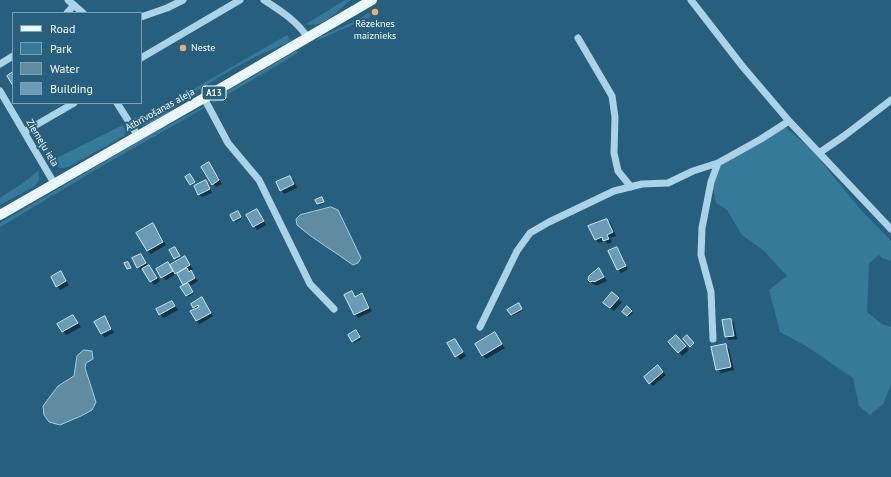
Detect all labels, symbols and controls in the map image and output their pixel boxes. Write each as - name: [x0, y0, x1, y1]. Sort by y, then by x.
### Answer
- marker: Rēzeknes maiznieks: [370, 7, 380, 17]
- legend: [12, 12, 142, 104]
- place label: Rēzeknes maiznieks: [354, 18, 396, 42]
- text: Road: [50, 21, 75, 36]
- text: Park: [50, 41, 72, 56]
- place label: Neste: [191, 42, 215, 54]
- marker: Neste: [178, 43, 188, 53]
- text: Water: [50, 61, 80, 76]
- text: Building: [50, 81, 93, 96]
- street label: Atbrīvošanas aleja: [123, 86, 197, 134]
- road number: A13: [202, 86, 226, 100]
- street label: Ziemeļu iela: [23, 117, 61, 169]

